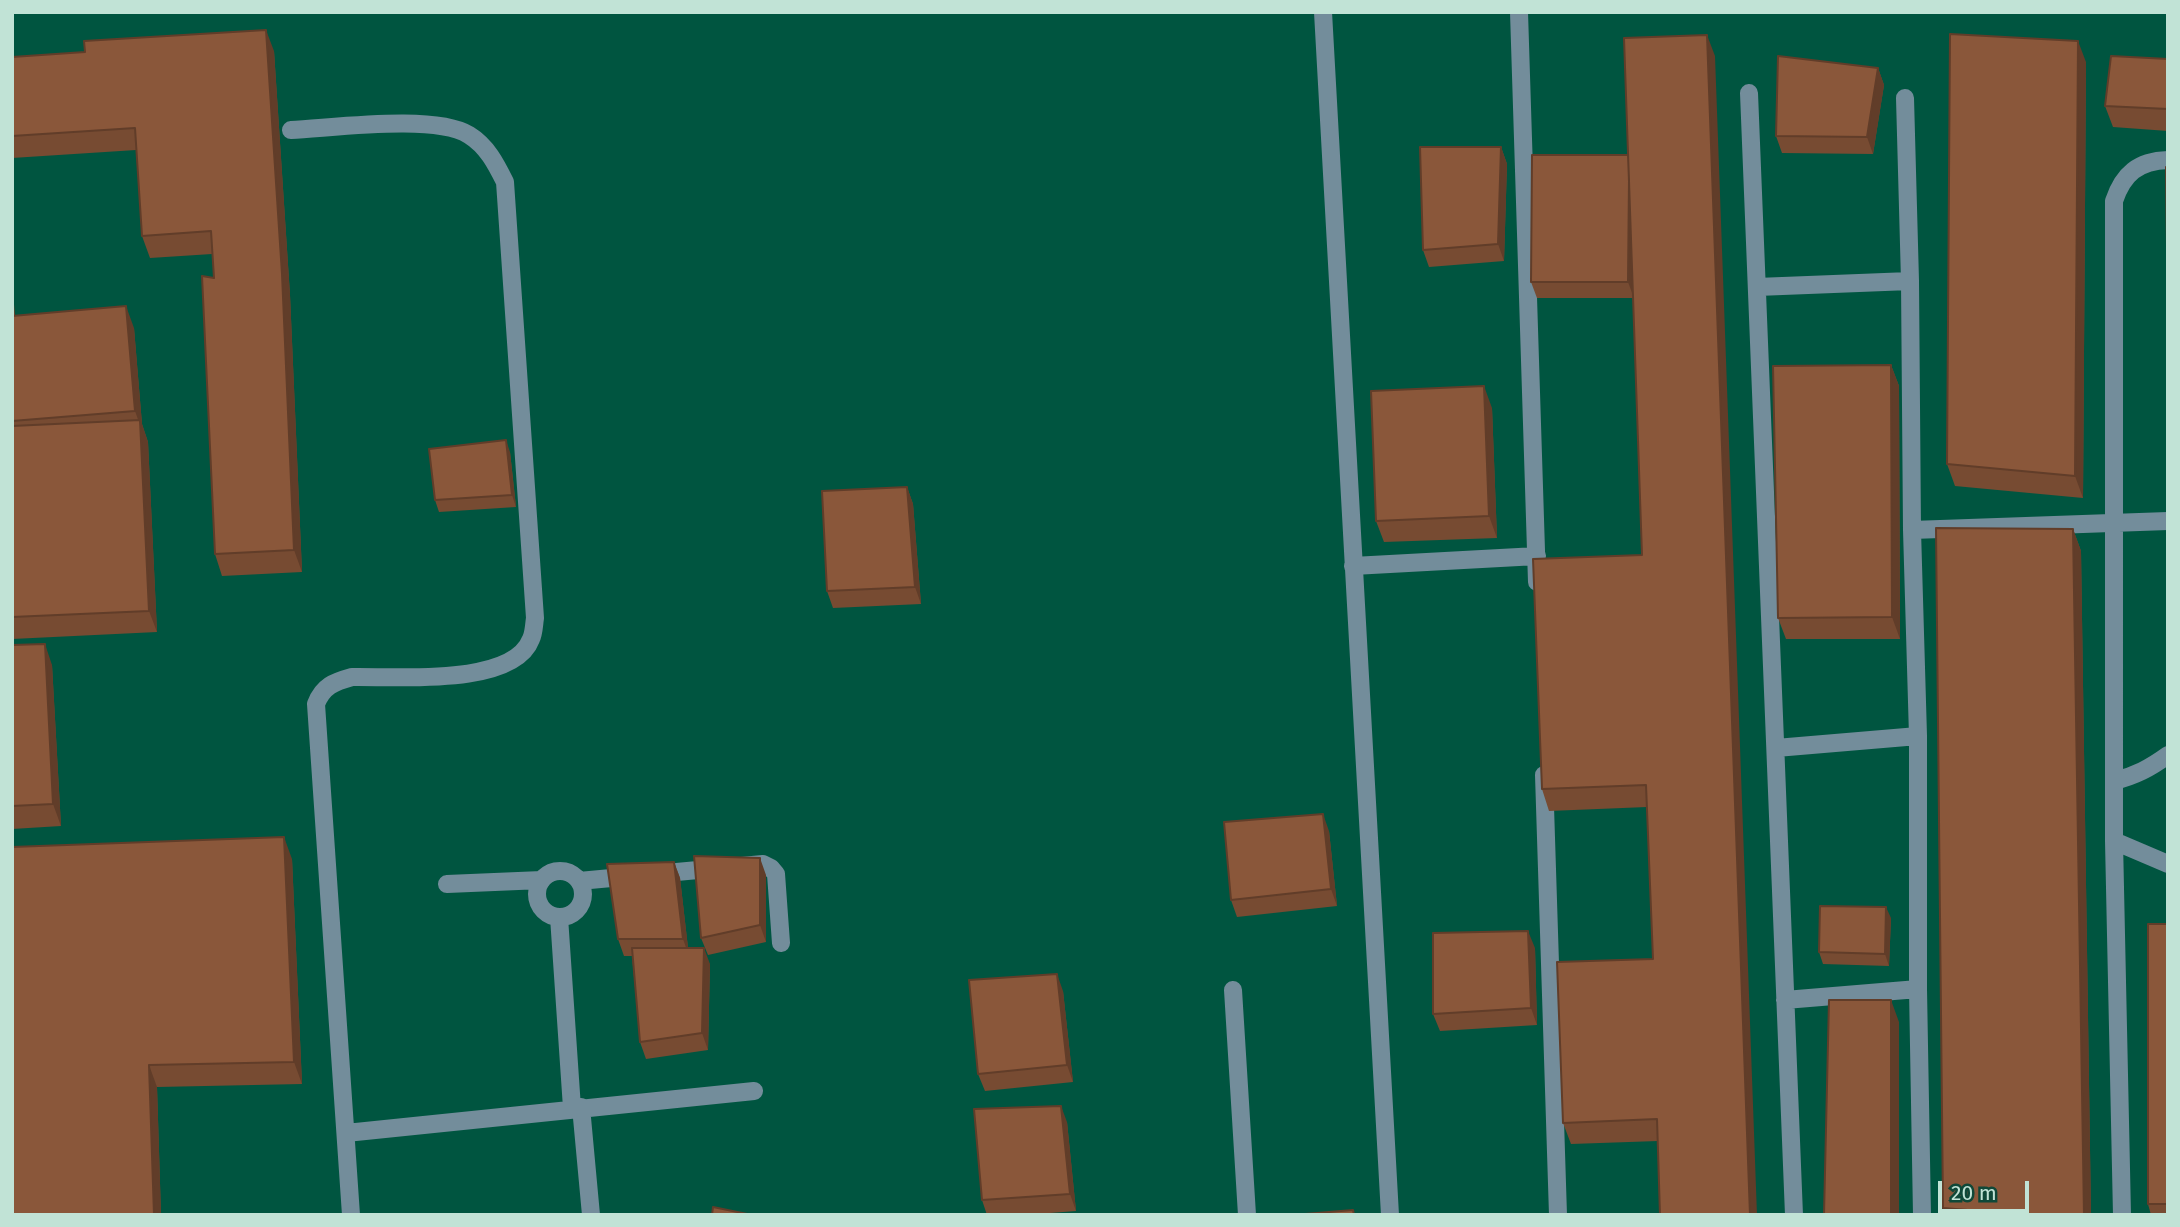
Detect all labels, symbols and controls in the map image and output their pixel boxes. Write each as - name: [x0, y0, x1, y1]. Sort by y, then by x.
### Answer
- scale bar: [1942, 1168, 2033, 1212]
- text: 20 m: [1951, 1180, 1997, 1206]

